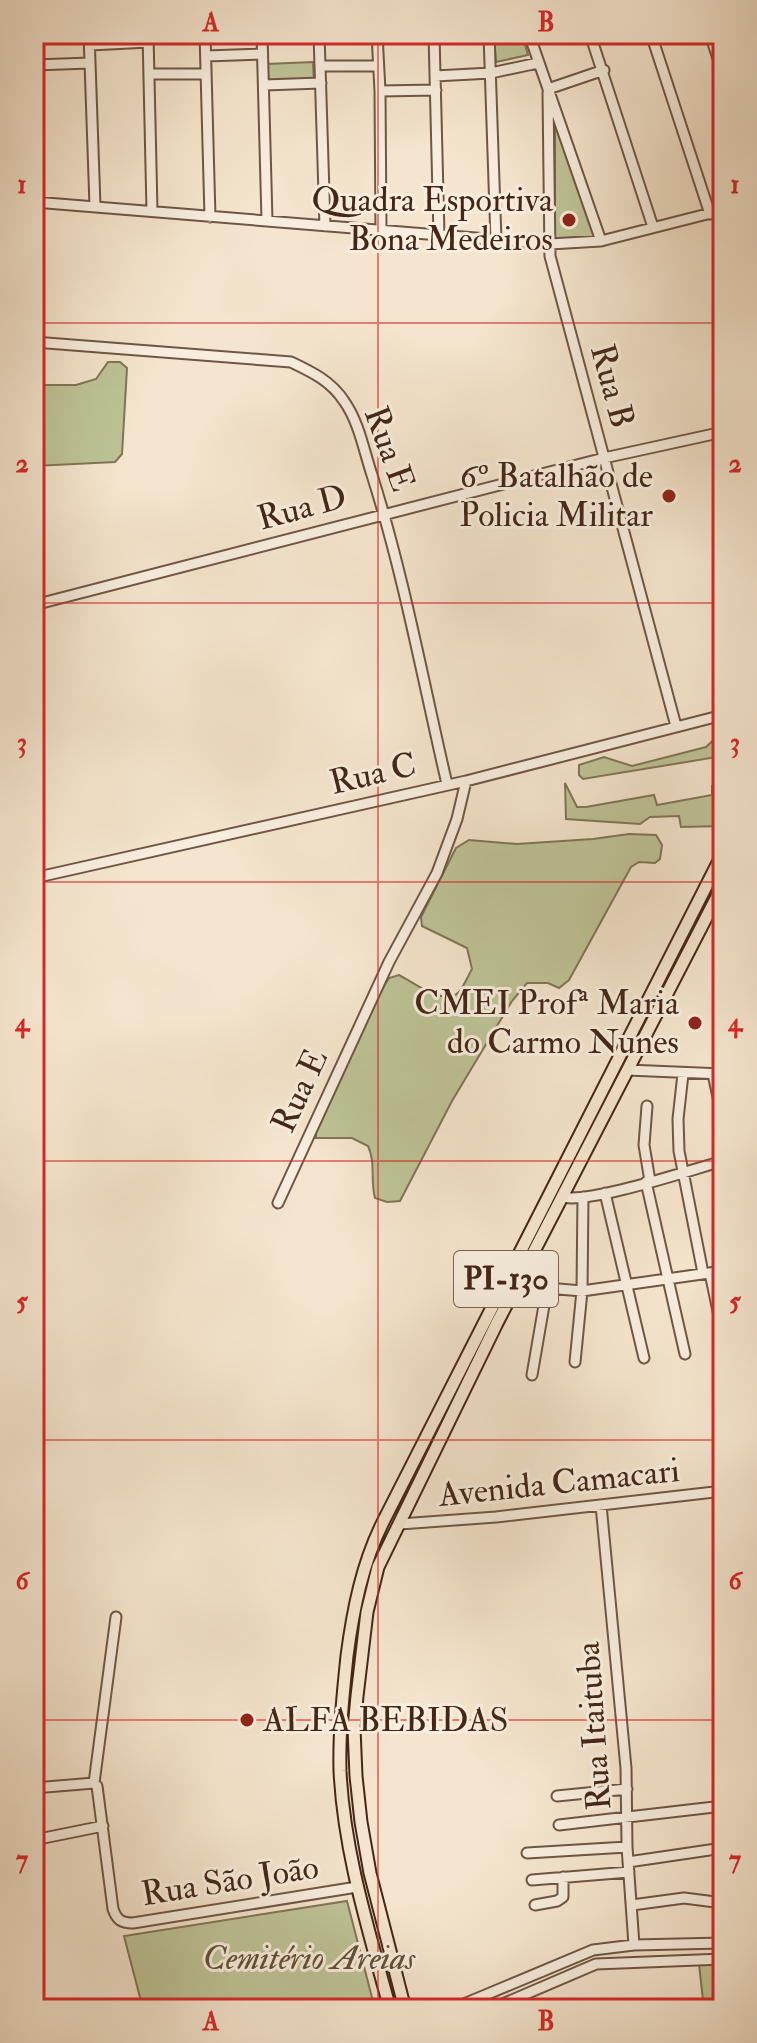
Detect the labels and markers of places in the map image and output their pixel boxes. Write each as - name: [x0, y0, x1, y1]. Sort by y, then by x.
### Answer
- place label: Quadra Esportiva Bona Medeiros: [311, 179, 554, 261]
- marker: Quadra Esportiva Bona Medeiros: [560, 211, 578, 229]
- place label: 6º Batalhão de Policia Militar: [459, 455, 653, 537]
- marker: 6º Batalhão de Policia Militar: [660, 487, 678, 505]
- place label: CMEI Profª Maria do Carmo Nunes: [414, 982, 680, 1064]
- marker: CMEI Profª Maria do Carmo Nunes: [686, 1014, 704, 1032]
- place label: ALFA BEBIDAS: [262, 1699, 509, 1742]
- marker: ALFA BEBIDAS: [238, 1711, 256, 1729]

